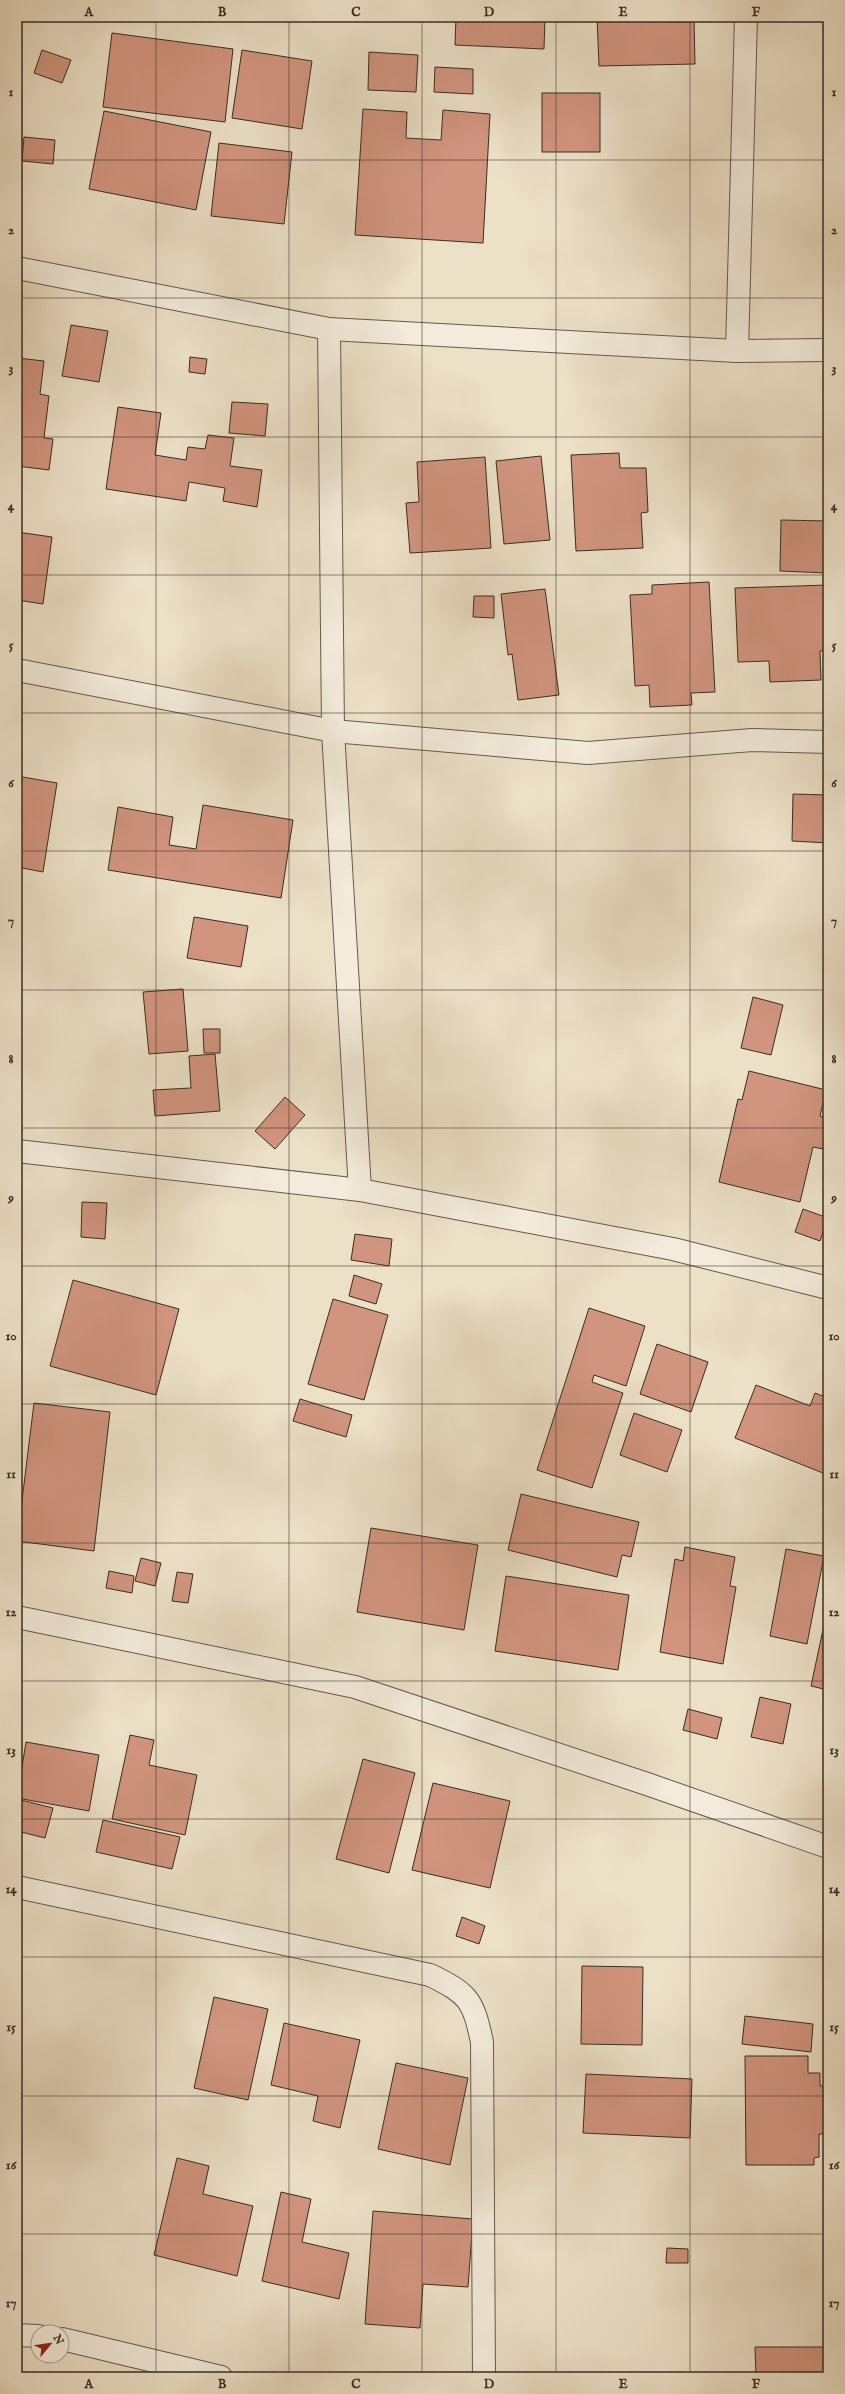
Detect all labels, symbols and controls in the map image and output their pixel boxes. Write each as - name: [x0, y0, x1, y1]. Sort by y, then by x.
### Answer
- text: A: [84, 4, 95, 21]
- text: B: [218, 4, 227, 21]
- text: C: [351, 4, 361, 21]
- text: D: [484, 4, 495, 21]
- text: E: [618, 4, 628, 21]
- text: F: [752, 4, 761, 21]
- text: 1: [9, 84, 14, 101]
- text: 1: [832, 84, 837, 101]
- text: 2: [8, 222, 14, 239]
- text: 2: [831, 222, 837, 239]
- text: 3: [9, 360, 14, 377]
- text: 3: [832, 360, 837, 377]
- text: 4: [8, 498, 15, 515]
- text: 4: [831, 498, 838, 515]
- text: 5: [9, 637, 14, 654]
- text: 5: [832, 637, 837, 654]
- text: 6: [8, 775, 14, 792]
- text: 6: [831, 775, 837, 792]
- text: 7: [8, 913, 14, 930]
- text: 7: [831, 913, 837, 930]
- text: 8: [8, 1051, 14, 1068]
- text: 8: [831, 1051, 837, 1068]
- text: 9: [7, 1190, 14, 1207]
- text: 9: [830, 1190, 837, 1207]
- text: 10: [5, 1328, 17, 1345]
- text: 10: [828, 1328, 840, 1345]
- text: 11: [6, 1466, 16, 1483]
- text: 11: [829, 1466, 839, 1483]
- text: 12: [6, 1604, 16, 1621]
- text: 12: [829, 1604, 839, 1621]
- text: 13: [6, 1742, 16, 1759]
- text: 13: [829, 1742, 839, 1759]
- text: 14: [5, 1881, 17, 1898]
- text: 14: [828, 1881, 840, 1898]
- text: 15: [6, 2019, 16, 2036]
- text: 15: [829, 2019, 839, 2036]
- text: 16: [6, 2157, 17, 2174]
- text: 16: [829, 2157, 840, 2174]
- text: 17: [6, 2295, 16, 2312]
- text: 17: [829, 2295, 839, 2312]
- north arrow: [30, 2324, 70, 2364]
- text: N: [49, 2331, 67, 2348]
- text: A: [84, 2376, 95, 2393]
- text: B: [218, 2376, 227, 2393]
- text: C: [351, 2376, 361, 2393]
- text: D: [484, 2376, 495, 2393]
- text: E: [618, 2376, 628, 2393]
- text: F: [752, 2376, 761, 2393]

